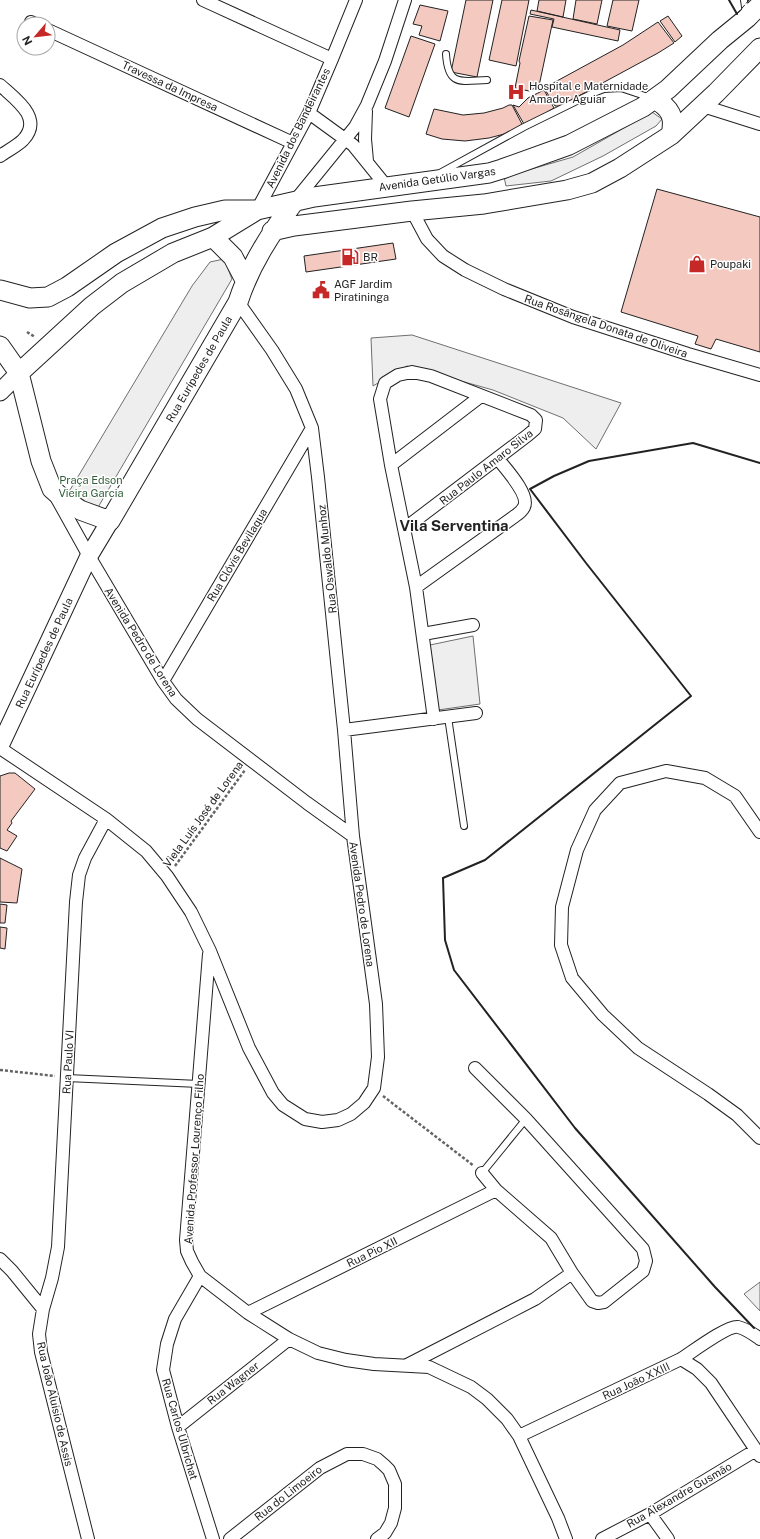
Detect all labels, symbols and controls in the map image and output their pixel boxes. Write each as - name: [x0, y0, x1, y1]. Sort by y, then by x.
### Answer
- north arrow: [16, 16, 56, 56]
- text: N: [20, 34, 34, 47]
- street label: Travessa da Impresa: [120, 59, 220, 113]
- street label: Avenida dos Bandeirantes: [264, 66, 332, 190]
- place label: Hospital e Maternidade Amador Aguiar: [529, 80, 648, 105]
- hospital icon: Hospital e Maternidade Amador Aguiar: [506, 82, 526, 102]
- street label: Avenida Getúlio Vargas: [378, 165, 497, 193]
- fuel station icon: BR: [340, 247, 360, 267]
- place label: BR: [363, 251, 378, 263]
- shop icon: Poupaki: [687, 254, 707, 274]
- place label: Poupaki: [710, 258, 751, 270]
- place label: AGF Jardim Piratininga: [334, 278, 392, 303]
- public building icon: AGF Jardim Piratininga: [311, 280, 331, 300]
- street label: Rua Rosângela Donata de Oliveira: [523, 292, 689, 360]
- street label: Rua Eurípedes de Paula: [164, 314, 234, 424]
- street label: Rua Paulo Amaro Silva: [437, 427, 535, 507]
- park label: Praça Edson Vieira Garcia: [58, 474, 124, 499]
- street label: Rua Oswaldo Munhoz: [315, 504, 339, 614]
- street label: Rua Clóvis Bevilaqua: [205, 506, 269, 604]
- district label: Vila Serventina: [399, 517, 509, 534]
- street label: Avenida Pedro de Lorena: [102, 585, 180, 699]
- street label: Rua Eurípedes de Paula: [13, 596, 75, 710]
- street label: Viela Luís José de Lorena: [161, 759, 245, 869]
- street label: Avenida Pedro de Lorena: [347, 841, 377, 967]
- street label: Rua Paulo VI: [60, 1030, 76, 1094]
- street label: Avenida Professor Lourenço Filho: [182, 1073, 207, 1245]
- street label: Rua Pio XII: [345, 1235, 399, 1269]
- street label: Rua João Aluisio de Assis: [35, 1341, 75, 1468]
- street label: Rua Wagner: [205, 1359, 261, 1407]
- street label: Rua João XXIII: [600, 1360, 672, 1402]
- street label: Rua Carlos Ulbrichat: [160, 1377, 200, 1481]
- street label: Rua Alexandre Gusmão: [624, 1460, 734, 1530]
- street label: Rua do Limoeiro: [252, 1463, 324, 1523]

